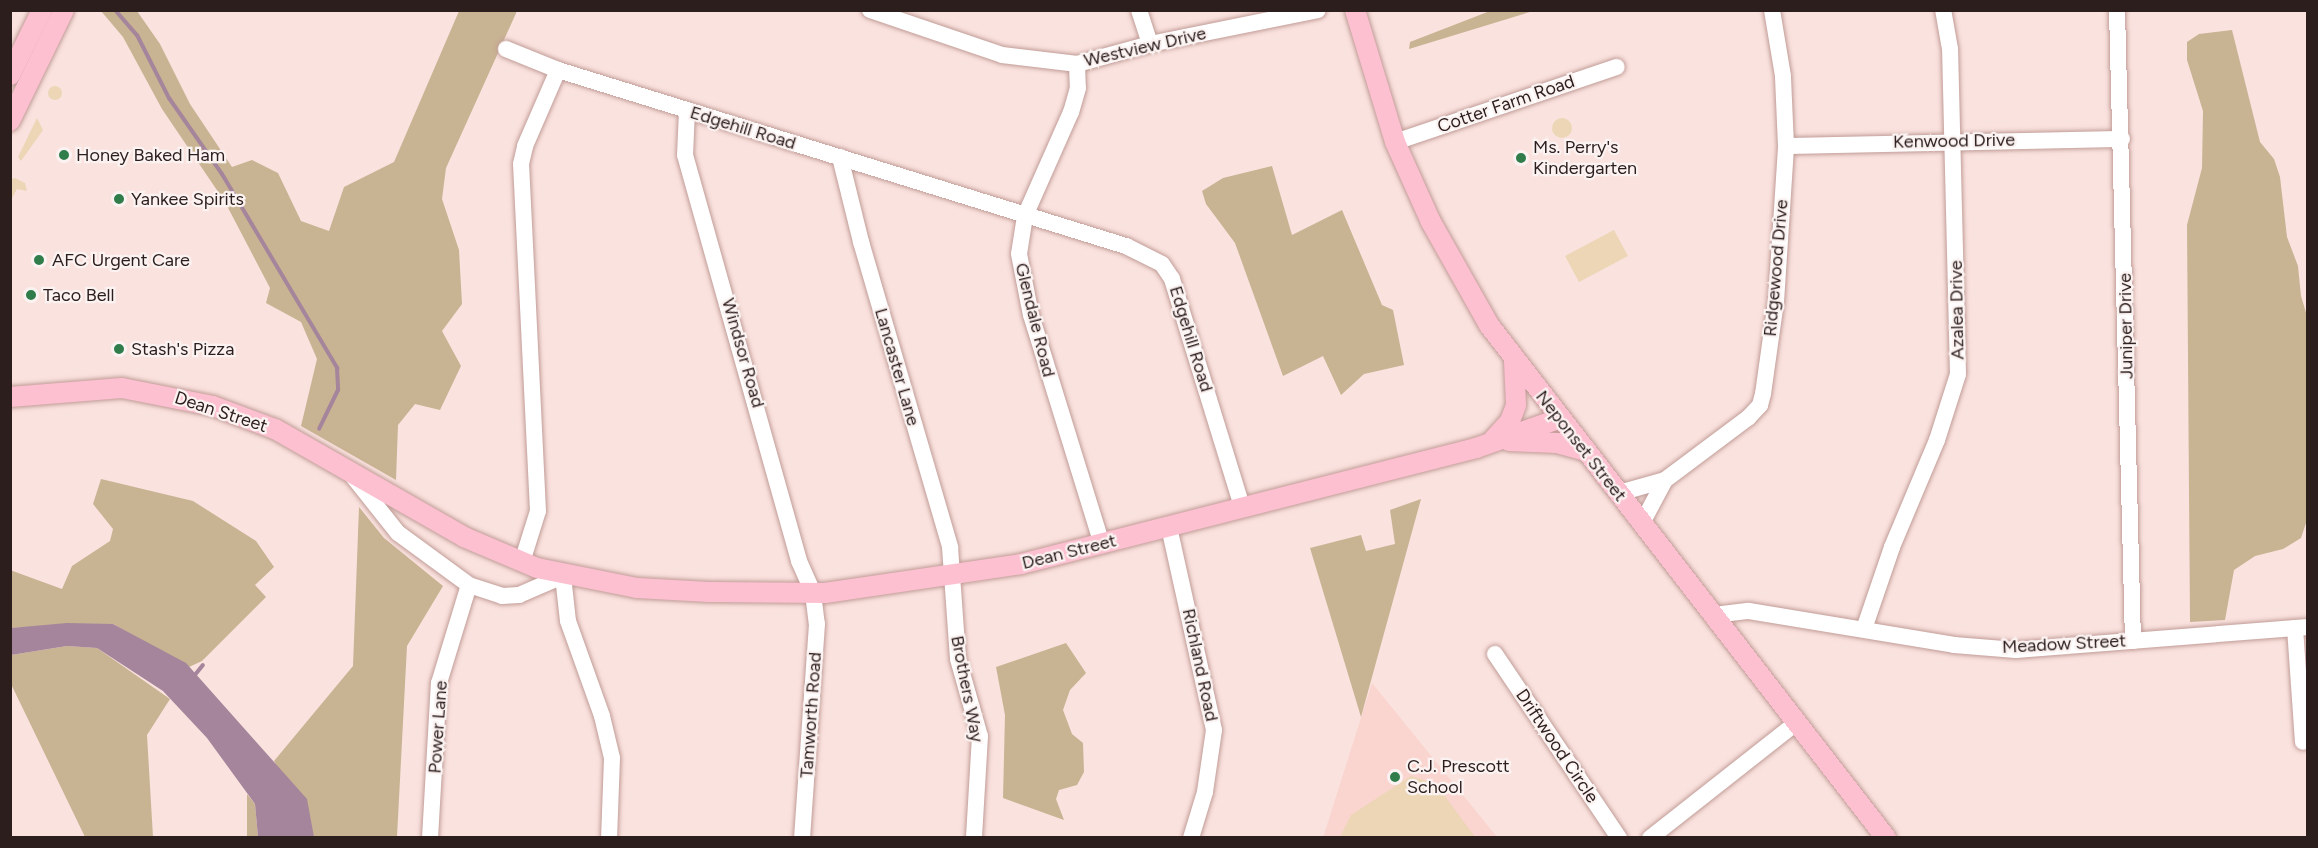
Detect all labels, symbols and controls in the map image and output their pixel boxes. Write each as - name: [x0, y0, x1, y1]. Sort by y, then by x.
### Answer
- street label: Westview Drive: [1082, 22, 1208, 72]
- street label: Cotter Farm Road: [1435, 70, 1577, 138]
- street label: Edgehill Road: [687, 102, 799, 154]
- street label: Kenwood Drive: [1893, 129, 2015, 153]
- place label: Ms. Perry's Kindergarten: [1533, 137, 1637, 180]
- place label: Honey Baked Ham: [76, 144, 225, 166]
- marker: Honey Baked Ham: [57, 148, 71, 162]
- marker: Ms. Perry's Kindergarten: [1514, 151, 1528, 165]
- place label: Yankee Spirits: [131, 188, 244, 210]
- marker: Yankee Spirits: [112, 192, 126, 206]
- street label: Ridgewood Drive: [1759, 199, 1793, 337]
- place label: AFC Urgent Care: [52, 249, 190, 271]
- marker: AFC Urgent Care: [30, 251, 48, 269]
- street label: Azalea Drive: [1945, 260, 1969, 360]
- street label: Glendale Road: [1010, 261, 1060, 379]
- street label: Juniper Drive: [2114, 273, 2138, 379]
- street label: Edgehill Road: [1165, 283, 1217, 395]
- place label: Taco Bell: [43, 284, 114, 306]
- marker: Taco Bell: [24, 288, 38, 302]
- street label: Windsor Road: [717, 296, 769, 410]
- street label: Lancaster Lane: [870, 306, 924, 428]
- place label: Stash's Pizza: [131, 338, 234, 360]
- marker: Stash's Pizza: [112, 342, 126, 356]
- street label: Neponset Street: [1531, 386, 1631, 506]
- street label: Dean Street: [172, 387, 270, 437]
- street label: Dean Street: [1020, 530, 1118, 574]
- street label: Richland Road: [1177, 607, 1223, 723]
- street label: Meadow Street: [2002, 630, 2126, 658]
- street label: Brothers Way: [946, 634, 988, 744]
- street label: Tamworth Road: [796, 651, 826, 779]
- street label: Power Lane: [424, 680, 452, 774]
- street label: Driftwood Circle: [1511, 685, 1603, 807]
- place label: C.J. Prescott School: [1407, 756, 1510, 798]
- marker: C.J. Prescott School: [1388, 770, 1402, 784]

